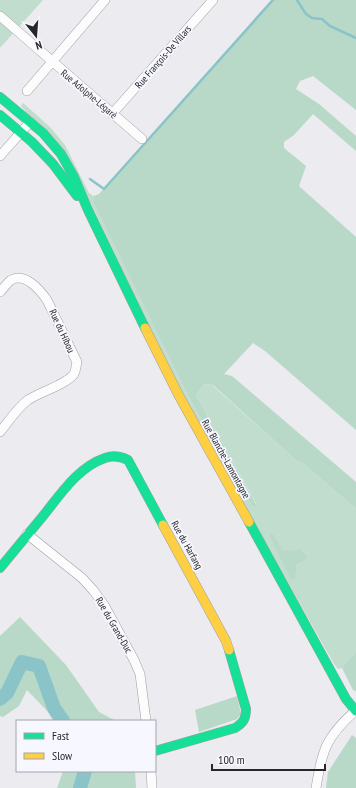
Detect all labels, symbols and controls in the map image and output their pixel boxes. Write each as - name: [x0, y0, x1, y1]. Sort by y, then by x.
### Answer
- north arrow: [16, 16, 56, 56]
- street label: Rue François-De Villars: [132, 22, 194, 91]
- text: N: [34, 38, 44, 53]
- street label: Rue Adolphe-Légaré: [58, 67, 120, 121]
- street label: Rue du Hibou: [46, 307, 78, 355]
- street label: Rue Blanche-Lamontagne: [199, 417, 253, 501]
- street label: Rue du Harfang: [168, 518, 206, 572]
- street label: Rue du Grand-Duc: [93, 595, 136, 656]
- legend: [16, 720, 156, 772]
- text: Fast: [52, 728, 70, 743]
- scale bar: [212, 746, 325, 772]
- text: Slow: [52, 748, 73, 763]
- text: 100 m: [218, 752, 245, 767]

